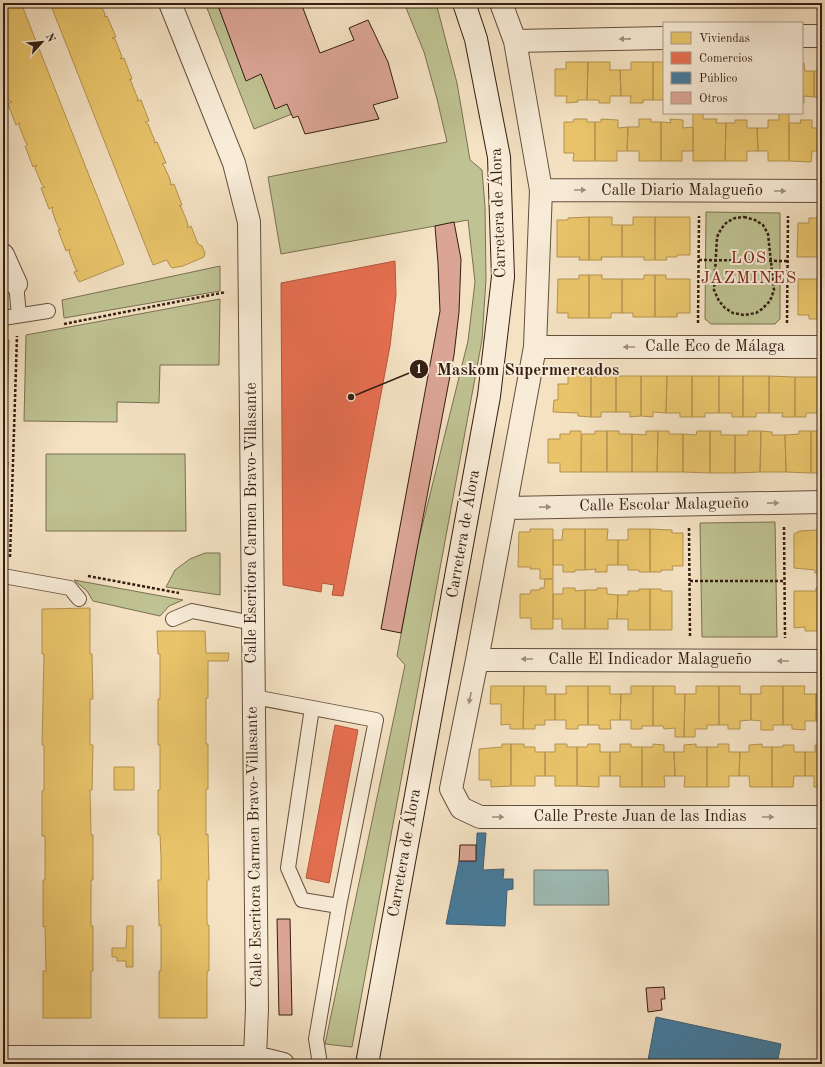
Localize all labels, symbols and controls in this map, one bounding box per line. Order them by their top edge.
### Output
north arrow [22,22,62,62]
legend [663,22,803,114]
text: N [43,32,57,45]
text: Viviendas [699,33,750,45]
one-way arrow [618,36,631,42]
text: Comercios [699,53,753,65]
text: Público [699,73,737,85]
text: Otros [699,93,728,105]
street label: Carretera de Álora [485,148,509,278]
street label: Calle Diario Malagueño [601,183,763,199]
one-way arrow [574,187,587,193]
one-way arrow [774,188,787,194]
district label: LOS JAZMINES [701,250,797,287]
street label: Calle Eco de Málaga [645,339,785,355]
one-way arrow [622,344,635,350]
callout: Maskom Supermercados [409,355,627,384]
text: Maskom Supermercados [437,362,619,379]
text: 1 [416,364,422,376]
street label: Calle Escritora Carmen Bravo-Villasante [244,382,260,664]
street label: Carretera de Álora [441,468,483,599]
street label: Calle Escolar Malagueño [579,496,749,514]
one-way arrow [767,499,779,506]
one-way arrow [539,504,551,511]
street label: Calle El Indicador Malagueño [548,652,752,668]
one-way arrow [520,656,533,662]
one-way arrow [776,658,789,664]
one-way arrow [466,692,472,704]
street label: Calle Escritora Carmen Bravo-Villasante [245,706,265,988]
street label: Carretera de Álora [382,787,424,918]
street label: Calle Preste Juan de las Indias [534,809,746,825]
one-way arrow [492,814,505,820]
one-way arrow [762,814,775,820]

